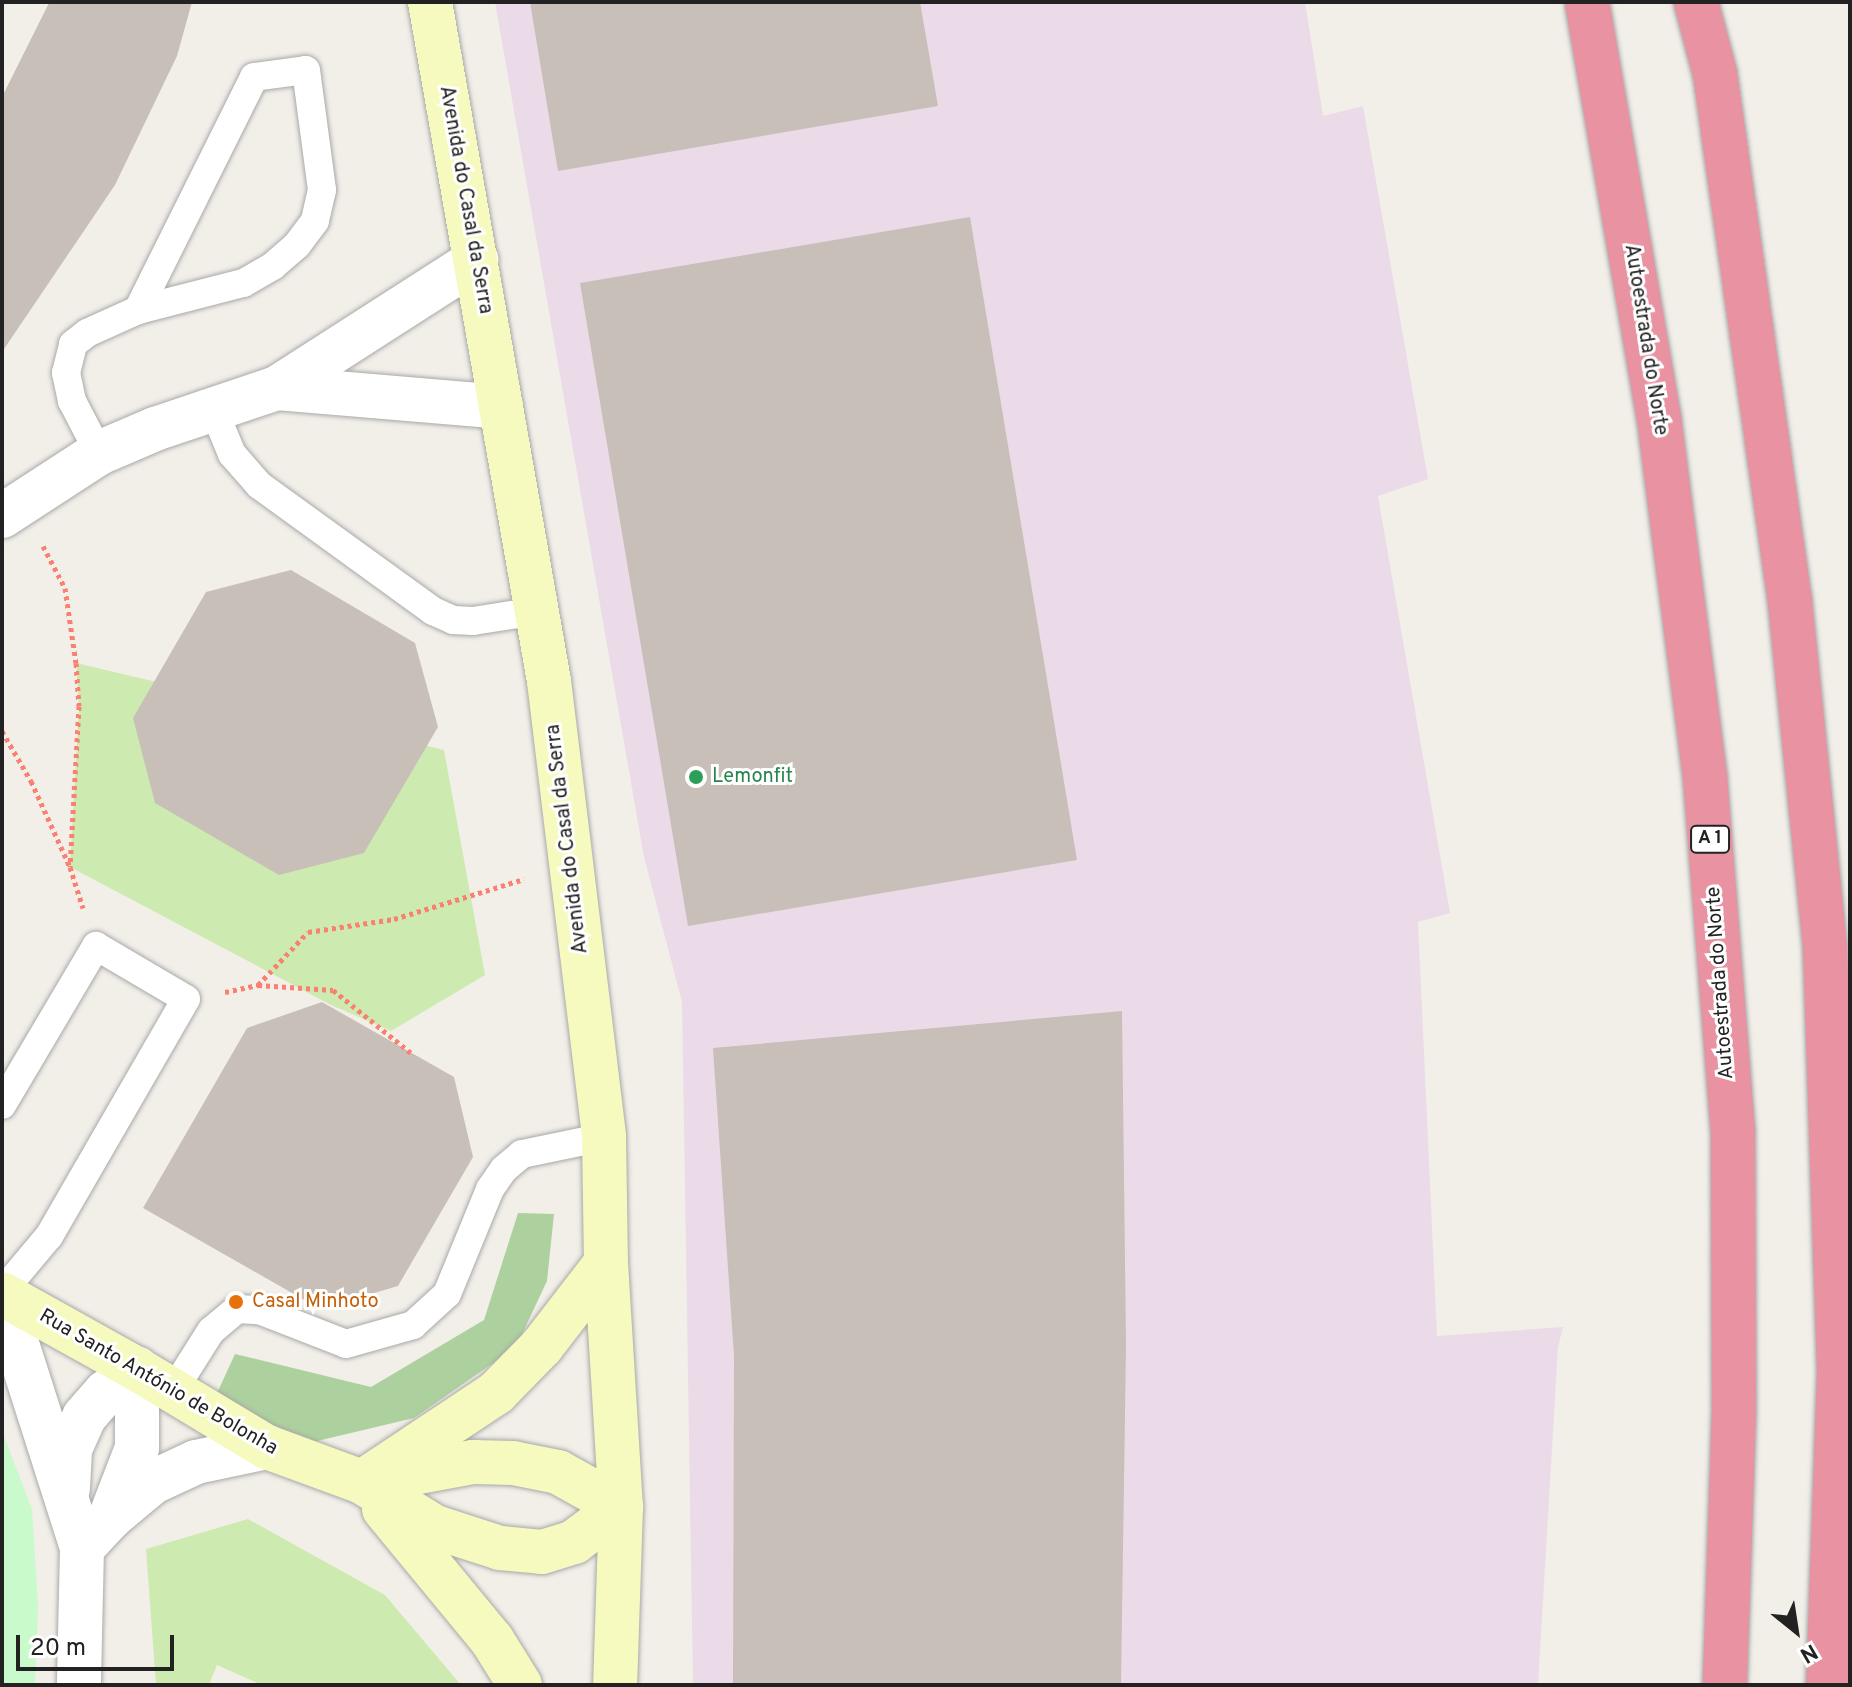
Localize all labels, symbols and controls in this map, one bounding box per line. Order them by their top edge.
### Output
street label: Avenida do Casal da Serra [433,84,497,316]
street label: Autoestrada do Norte [1618,243,1672,437]
street label: Avenida do Casal da Serra [542,723,594,955]
place label: Lemonfit [712,765,793,789]
marker: Lemonfit [687,768,705,786]
road number: A 1 [1688,825,1732,853]
street label: Autoestrada do Norte [1702,886,1740,1080]
place label: Casal Minhoto [252,1290,379,1314]
marker: Casal Minhoto [227,1293,245,1311]
street label: Rua Santo António de Bolonha [34,1305,282,1461]
north arrow [1756,1591,1836,1671]
scale bar [20,1619,178,1669]
text: 20 m [30,1634,86,1664]
text: N [1795,1637,1822,1668]

